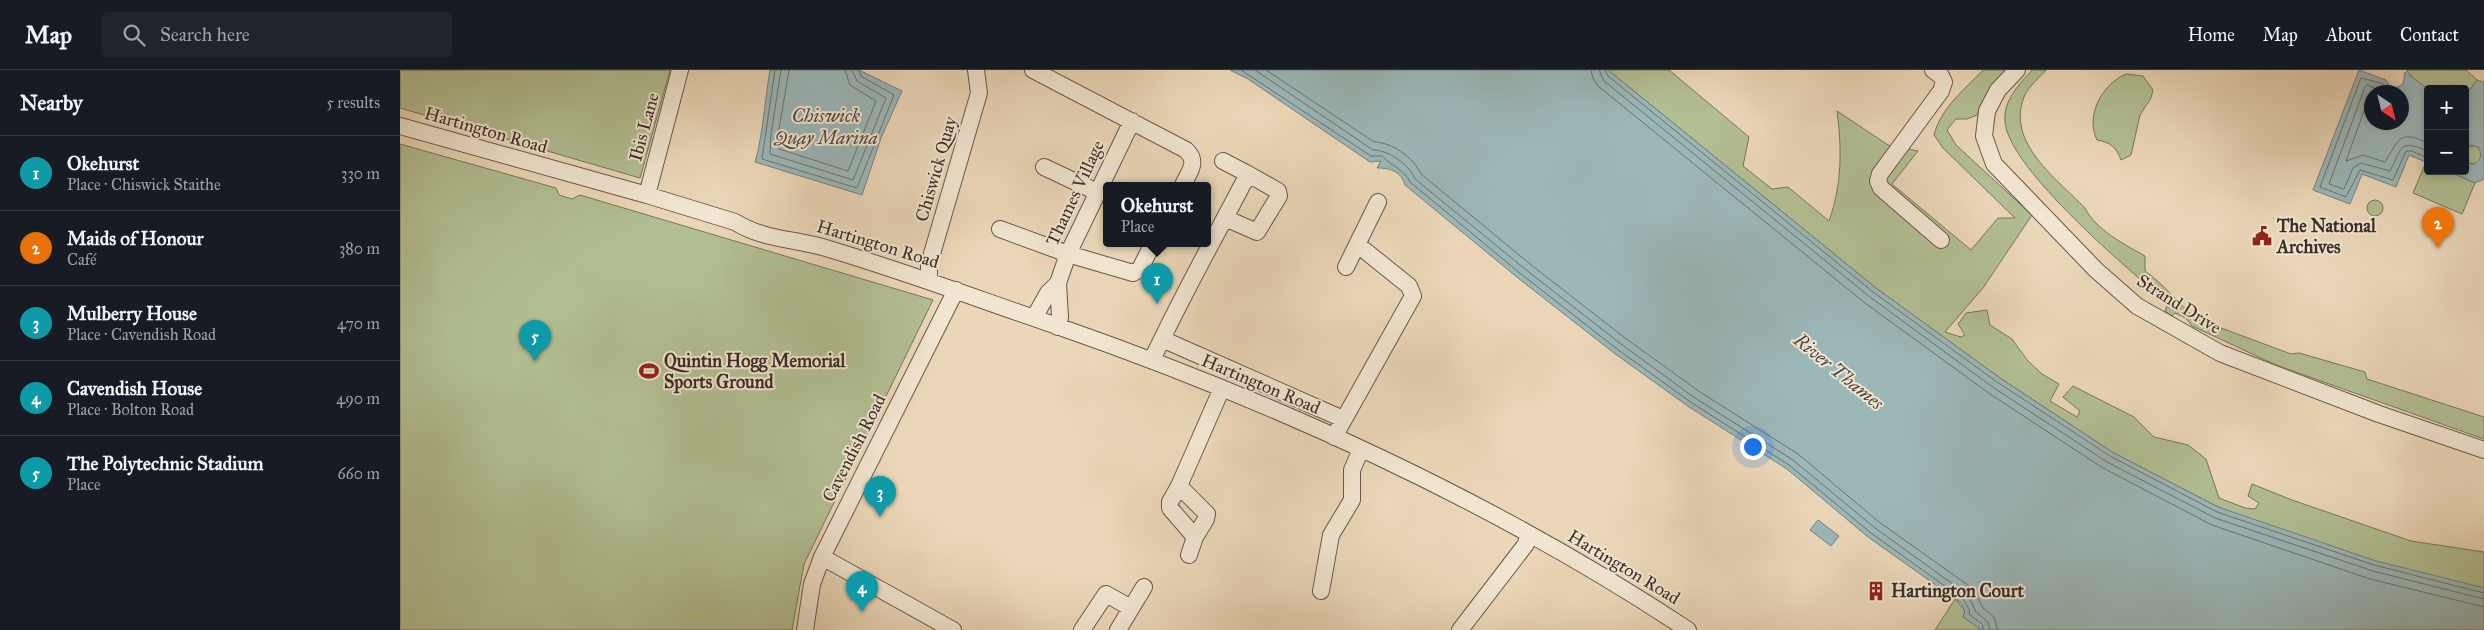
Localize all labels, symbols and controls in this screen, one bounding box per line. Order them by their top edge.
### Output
search box [102,12,452,57]
text: Map [25,20,72,50]
icon: search [120,21,148,49]
text: Search here [160,23,250,46]
text: Home [2188,24,2235,46]
text: Map [2263,24,2298,46]
text: About [2326,24,2372,46]
text: Contact [2400,24,2459,46]
north arrow [2364,85,2409,130]
map controls [2424,85,2469,175]
button: + [2424,85,2469,130]
text: Nearby [20,90,83,116]
street label: Ibis Lane [624,90,664,164]
text: 5 results [326,93,380,112]
street label: Hartington Road [422,102,550,159]
water label: Chiswick Quay Marina [773,104,878,149]
street label: Chiswick Quay [910,113,962,224]
button: − [2424,130,2469,175]
street label: Thames Village [1041,137,1110,250]
text: Okehurst [67,152,139,175]
text: 1 [33,164,39,183]
text: 330 m [341,164,380,183]
text: Place · Chiswick Staithe [67,175,221,194]
popup [1103,182,1211,247]
text: Okehurst [1121,194,1193,217]
pin: 2 [2422,207,2454,248]
street label: Hartington Road [814,215,942,274]
place label: The National Archives [2276,215,2377,258]
text: Place [1121,217,1155,236]
public building icon: The National Archives [2251,225,2273,247]
text: Maids of Honour [67,227,204,250]
text: 2 [32,239,40,258]
text: 380 m [339,239,380,258]
text: Café [67,250,97,269]
pin: 1 [1141,263,1173,304]
street label: Strand Drive [2133,269,2225,339]
text: Mulberry House [67,302,197,325]
text: 3 [33,314,39,333]
text: 470 m [337,314,380,333]
pin: 5 [519,320,551,361]
text: Place · Cavendish Road [67,325,216,344]
water label: River Thames [1788,328,1889,415]
street label: Hartington Road [1198,349,1324,420]
place label: Quintin Hogg Memorial Sports Ground [664,350,846,394]
sports icon: Quintin Hogg Memorial Sports Ground [638,360,660,382]
text: Cavendish House [67,377,202,400]
text: 4 [32,389,40,408]
text: 490 m [336,389,380,408]
street label: Cavendish Road [817,390,891,506]
text: Place · Bolton Road [67,400,194,419]
your location [1740,434,1766,460]
text: The Polytechnic Stadium [67,452,264,475]
text: 5 [32,464,40,483]
text: 660 m [337,464,380,483]
text: Place [67,475,101,494]
pin: 3 [864,476,896,517]
street label: Hartington Road [1563,525,1684,610]
pin: 4 [846,571,878,612]
building icon: Hartington Court [1865,580,1887,602]
place label: Hartington Court [1891,580,2024,603]

